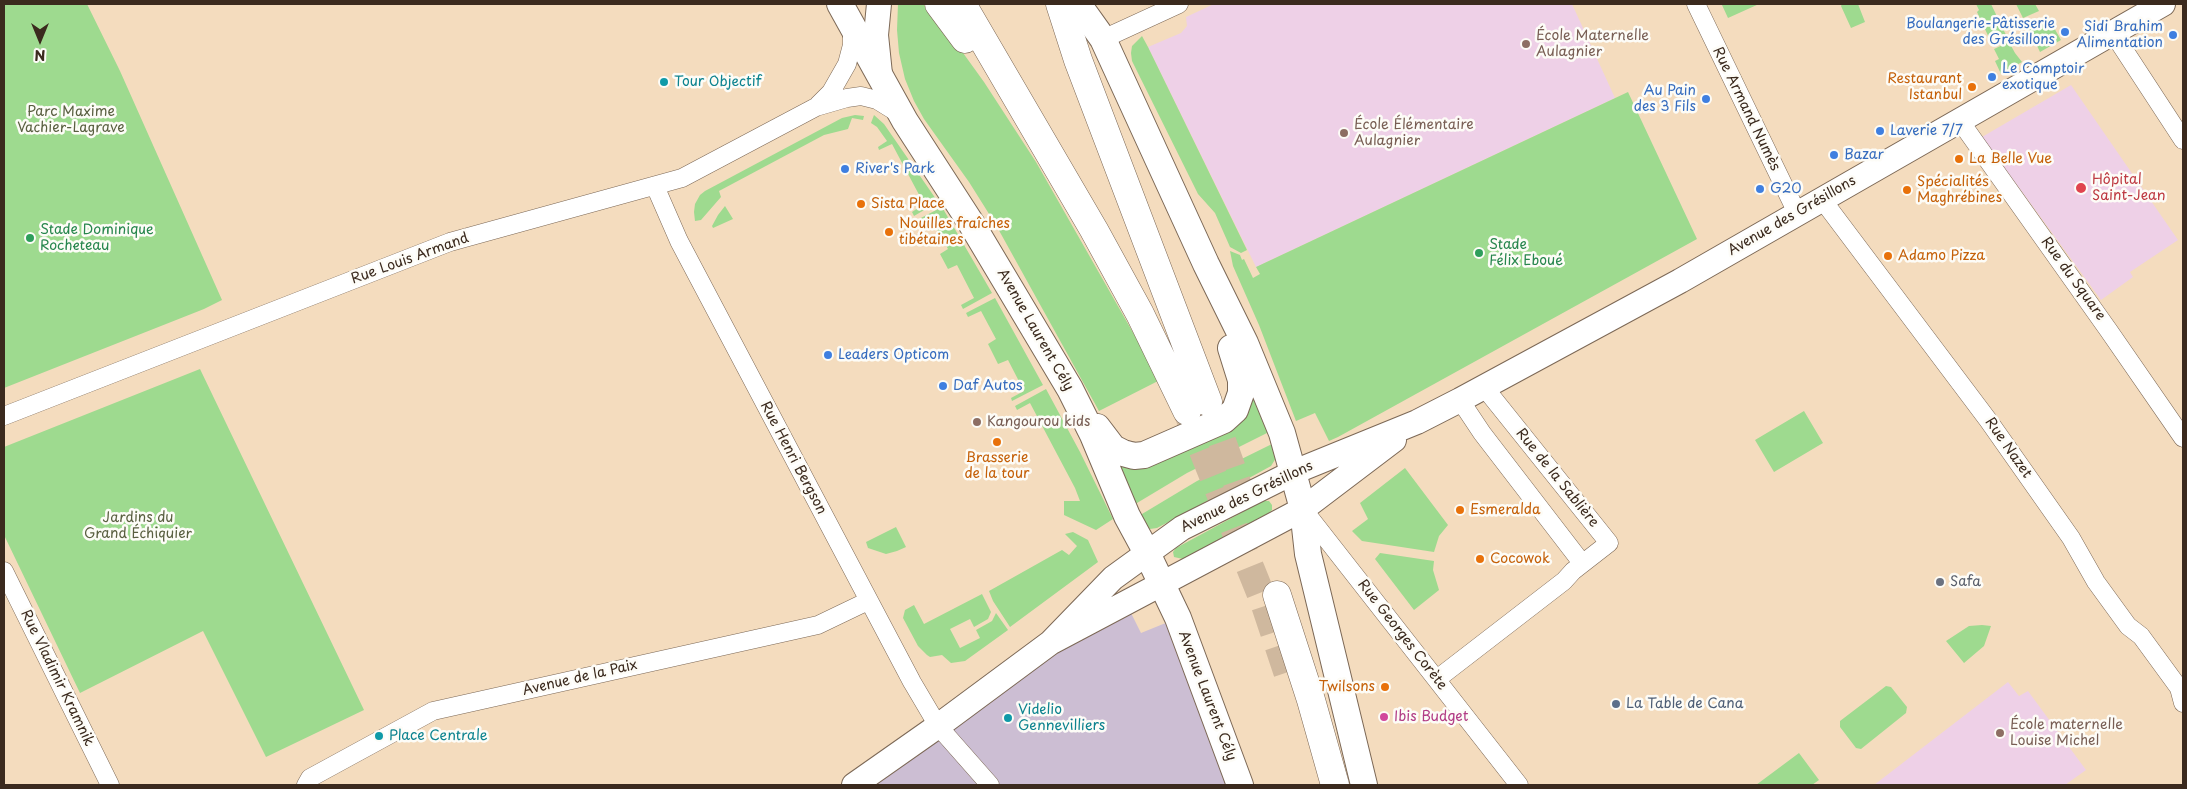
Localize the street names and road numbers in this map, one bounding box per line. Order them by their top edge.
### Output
street label: Rue Armand Numès [1709,44,1783,174]
street label: Avenue des Grésillons [1725,173,1859,259]
street label: Rue Louis Armand [349,230,471,288]
street label: Rue du Square [2037,234,2109,324]
street label: Avenue Laurent Cély [993,266,1077,394]
street label: Rue Henri Bergson [756,399,830,517]
street label: Rue Nazet [1981,415,2035,481]
street label: Rue de la Sablière [1512,425,1602,531]
street label: Avenue des Grésillons [1178,458,1316,536]
street label: Rue Georges Corète [1354,576,1450,694]
street label: Rue Vladimir Kramnik [17,607,97,749]
street label: Avenue Laurent Cély [1174,629,1240,763]
street label: Avenue de la Paix [521,657,639,699]

